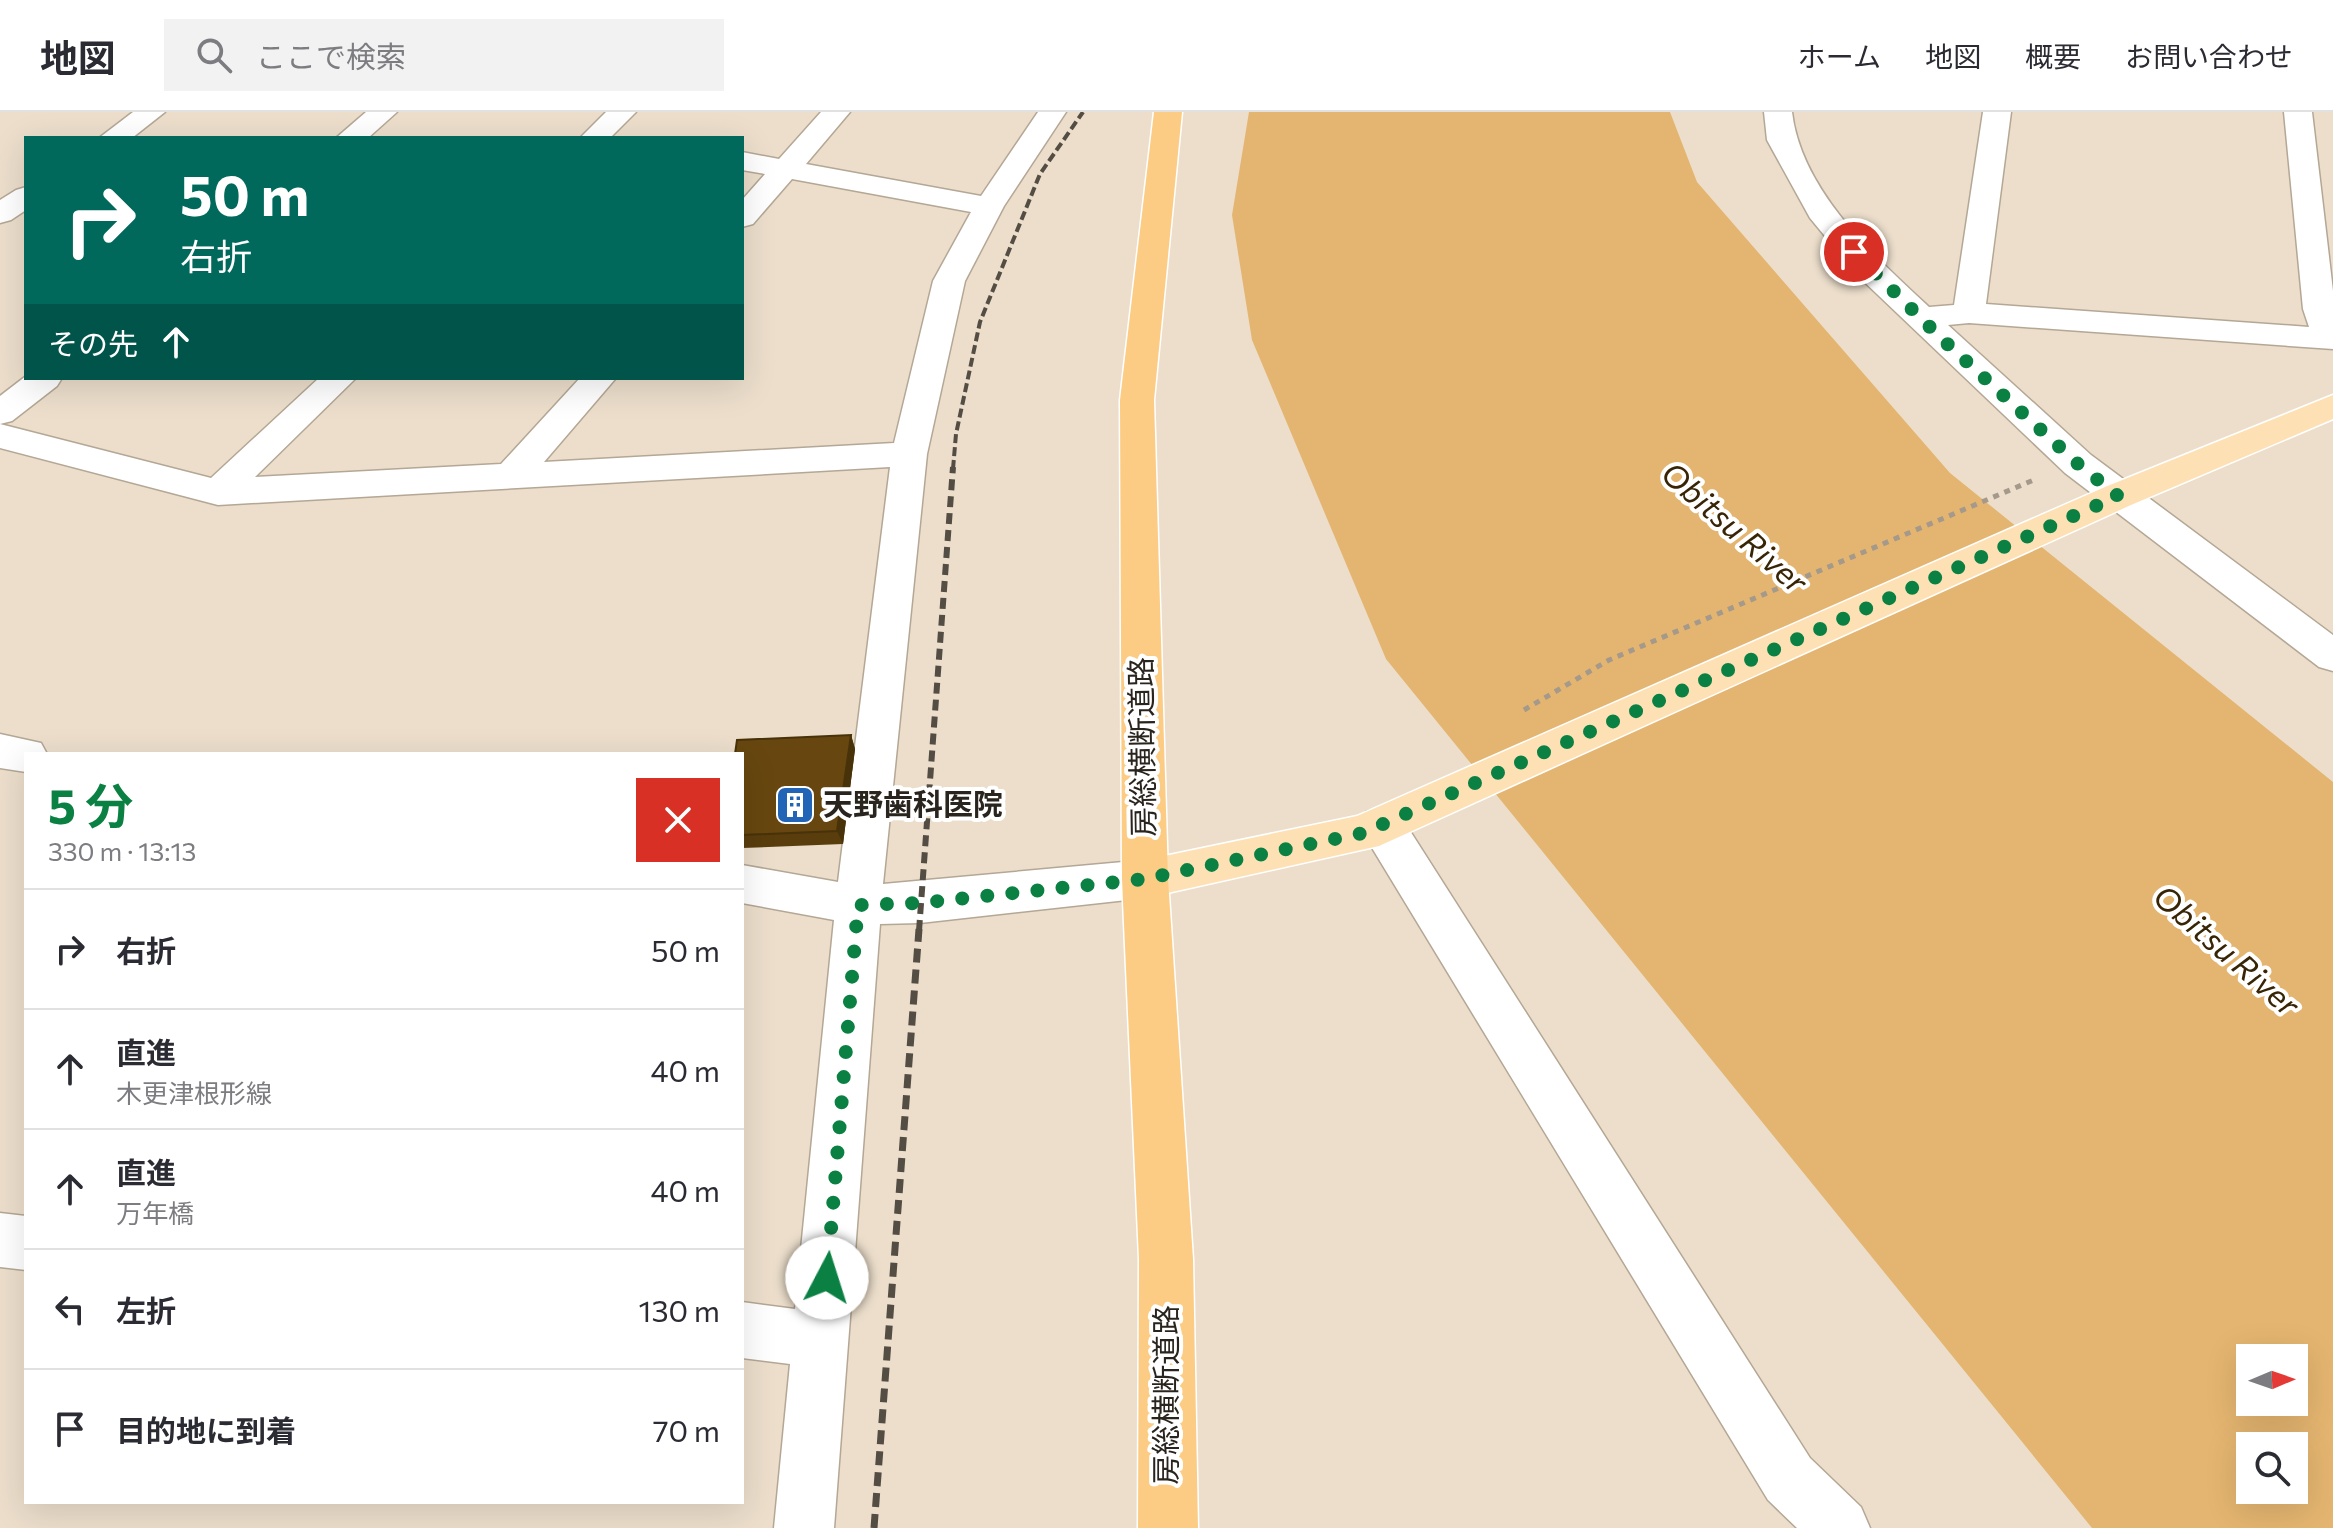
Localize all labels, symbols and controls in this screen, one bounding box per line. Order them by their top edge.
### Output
search box [164,19,724,91]
text: 地図 [40,33,116,80]
icon: search [192,33,236,77]
text: ここで検索 [256,37,406,74]
text: ホーム [1798,39,1881,73]
text: 地図 [1925,39,1981,73]
text: 概要 [2025,39,2081,73]
text: お問い合わせ [2125,39,2293,73]
text: 50 m [180,159,309,228]
icon: right [48,168,152,272]
pin [1820,218,1888,286]
icon: arrive [1832,230,1876,274]
text: 右折 [180,233,252,277]
icon: ahead [154,320,198,364]
text: その先 [48,324,138,361]
water label: Obitsu River [1654,452,1817,602]
street label: 房総横断道路 [1120,657,1161,837]
text: 5 分 [48,775,133,834]
button: close [636,778,720,862]
building icon: 天野歯科医院 [774,784,816,826]
place label: 天野歯科医院 [823,784,1003,821]
text: 330 m · 13:13 [48,835,196,866]
water label: Obitsu River [2146,875,2309,1025]
icon: right [48,927,92,971]
text: 右折 [116,931,176,968]
text: 50 m [651,931,720,968]
text: 直進 [116,1033,176,1070]
icon: ahead [48,1047,92,1091]
text: 40 m [651,1051,720,1088]
text: 木更津根形線 [116,1077,272,1108]
text: 直進 [116,1153,176,1190]
icon: ahead [48,1167,92,1211]
text: 40 m [651,1171,720,1208]
text: 万年橋 [116,1197,194,1228]
position arrow [785,1236,869,1320]
icon: left [48,1287,92,1331]
text: 左折 [116,1291,176,1328]
text: 130 m [639,1291,720,1328]
street label: 房総横断道路 [1146,1305,1183,1485]
north arrow [2236,1344,2308,1416]
map controls [2236,1344,2308,1504]
icon: arrive [48,1407,92,1451]
text: 目的地に到着 [116,1411,296,1448]
text: 70 m [653,1411,720,1448]
button: search [2236,1432,2308,1504]

